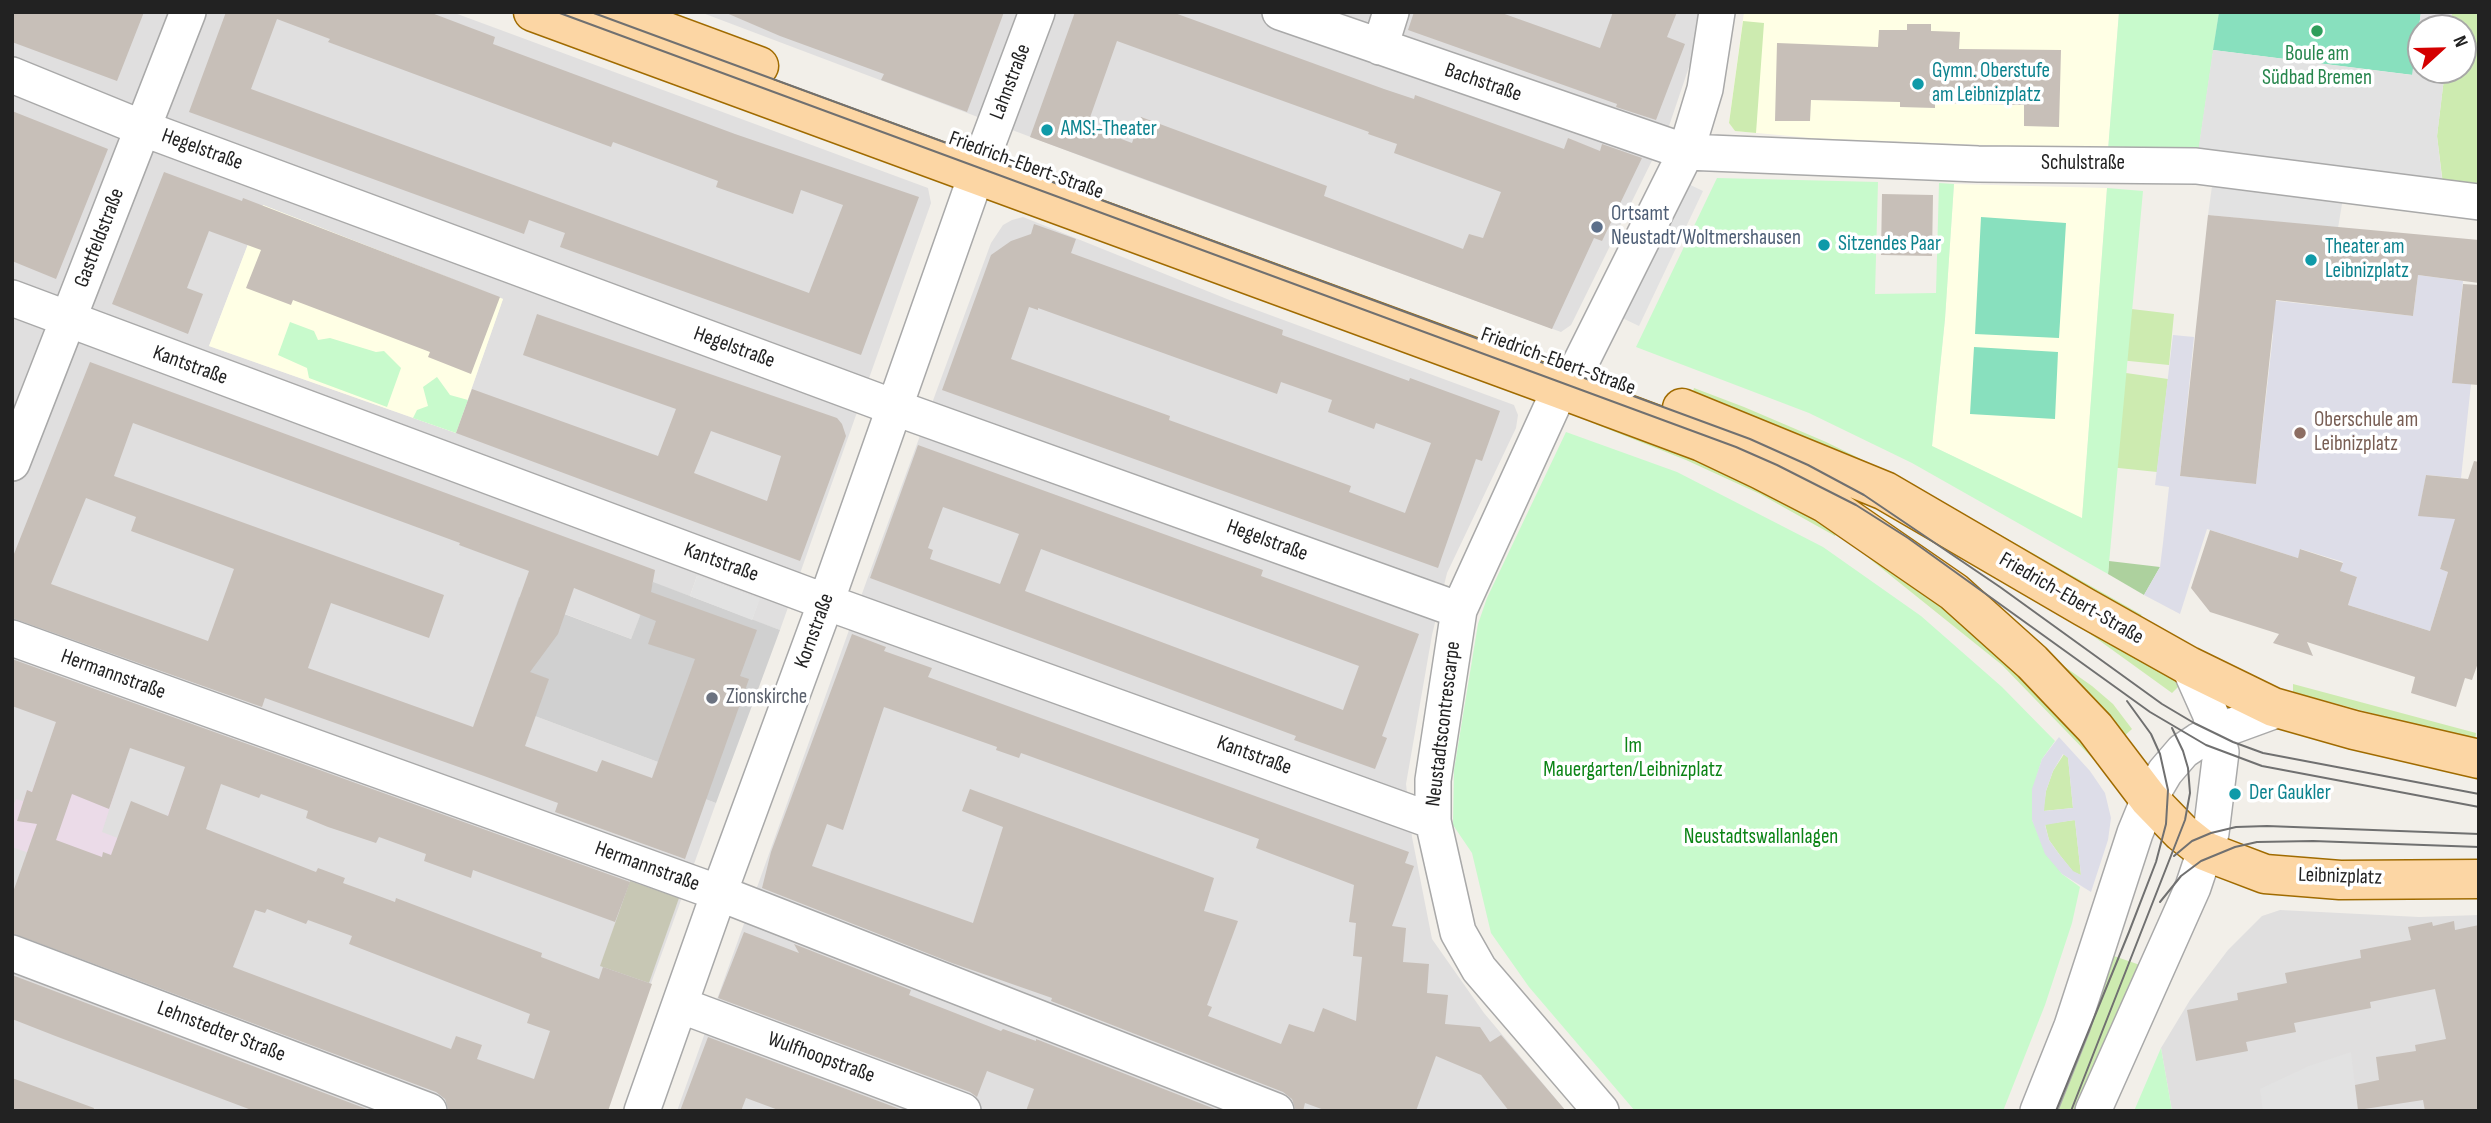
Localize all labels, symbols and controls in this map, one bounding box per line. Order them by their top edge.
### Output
north arrow [2407,14,2477,84]
marker: Boule am Südbad Bremen [2309,23,2325,39]
text: N [2448,33,2473,51]
street label: Lahnstraße [985,41,1037,123]
place label: Boule am Südbad Bremen [2262,42,2372,92]
street label: Bachstraße [1441,58,1525,108]
place label: Gymn. Oberstufe am Leibnizplatz [1932,59,2050,109]
marker: Gymn. Oberstufe am Leibnizplatz [1910,76,1926,92]
place label: AMS!-Theater [1061,117,1157,143]
marker: AMS!-Theater [1039,122,1055,138]
street label: Hegelstraße [158,124,246,176]
street label: Friedrich-Ebert-Straße [945,126,1107,206]
street label: Schulstraße [2041,151,2125,177]
street label: Gastfeldstraße [70,185,130,291]
place label: Ortsamt Neustadt/Woltmershausen [1611,202,1801,252]
marker: Ortsamt Neustadt/Woltmershausen [1589,219,1605,235]
place label: Sitzendes Paar [1838,232,1941,258]
place label: Theater am Leibnizplatz [2325,235,2409,285]
marker: Sitzendes Paar [1816,237,1832,253]
marker: Theater am Leibnizplatz [2303,252,2319,268]
street label: Hegelstraße [690,322,778,374]
street label: Friedrich-Ebert-Straße [1477,322,1639,402]
street label: Kantstraße [149,341,231,391]
place label: Oberschule am Leibnizplatz [2314,408,2418,458]
marker: Oberschule am Leibnizplatz [2292,425,2308,441]
street label: Hegelstraße [1223,515,1311,567]
street label: Kantstraße [680,538,762,588]
street label: Friedrich-Ebert-Straße [1994,547,2148,651]
street label: Kornstraße [790,590,840,672]
street label: Neustadtscontrescarpe [1421,640,1467,808]
street label: Hermannstraße [57,644,169,706]
place label: Zionskirche [726,685,807,711]
marker: Zionskirche [704,690,720,706]
street label: Kantstraße [1213,731,1295,781]
park label: Im Mauergarten/Leibnizplatz [1543,734,1723,784]
place label: Der Gaukler [2249,781,2331,807]
marker: Der Gaukler [2227,786,2243,802]
park label: Neustadtswallanlagen [1684,825,1838,851]
street label: Hermannstraße [591,836,703,898]
street label: Leibnizplatz [2298,863,2382,891]
street label: Lehnstedter Straße [153,996,289,1068]
street label: Wulfhoopstraße [764,1027,878,1089]

